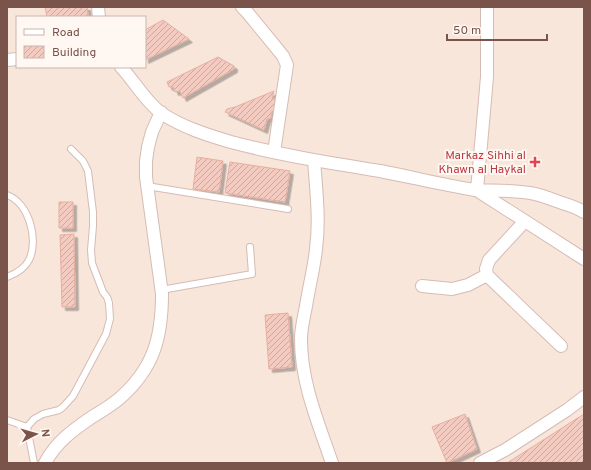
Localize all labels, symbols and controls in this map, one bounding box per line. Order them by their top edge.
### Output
legend [16,16,146,68]
scale bar [447,16,547,42]
text: 50 m [453,23,481,39]
text: Road [52,25,80,41]
text: Building [52,45,96,61]
place label: Markaz Sihhi al Khawn al Haykal [438,148,526,178]
marker: Markaz Sihhi al Khawn al Haykal [529,156,541,168]
north arrow [16,414,56,454]
text: N [38,428,52,438]

